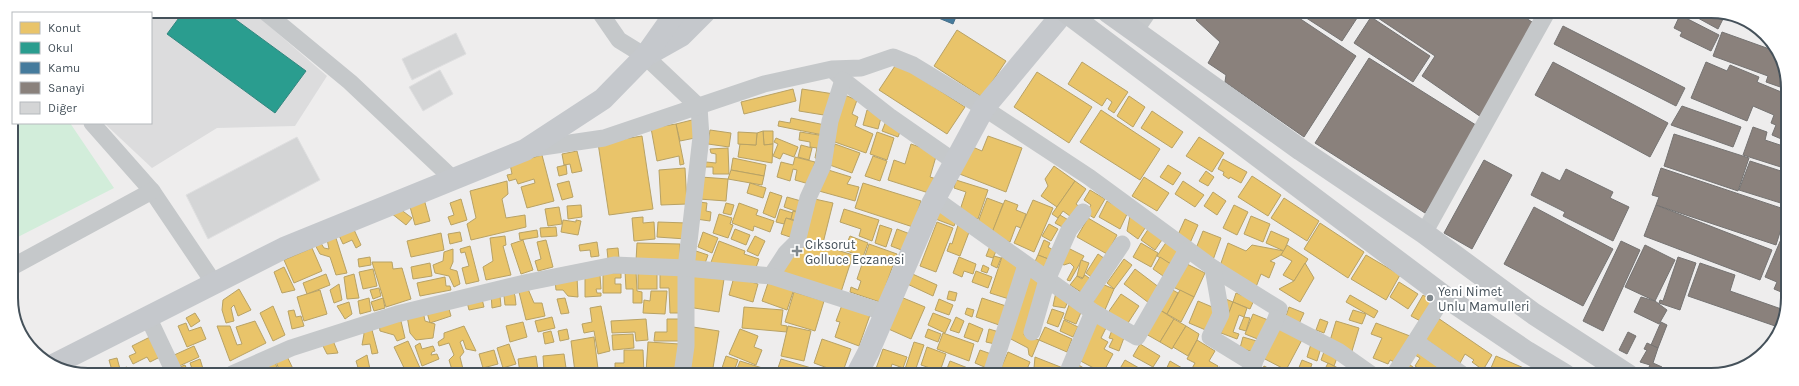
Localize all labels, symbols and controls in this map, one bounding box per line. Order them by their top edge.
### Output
legend [12,12,152,124]
text: Konut [48,21,81,35]
text: Okul [48,41,73,55]
text: Kamu [48,61,80,75]
text: Sanayi [48,81,85,95]
text: Diğer [48,101,77,115]
place label: Cıksorut Golluce Eczanesi [805,237,905,267]
marker: Cıksorut Golluce Eczanesi [792,246,802,256]
place label: Yeni Nimet Unlu Mamulleri [1438,284,1530,314]
marker: Yeni Nimet Unlu Mamulleri [1425,293,1435,303]

